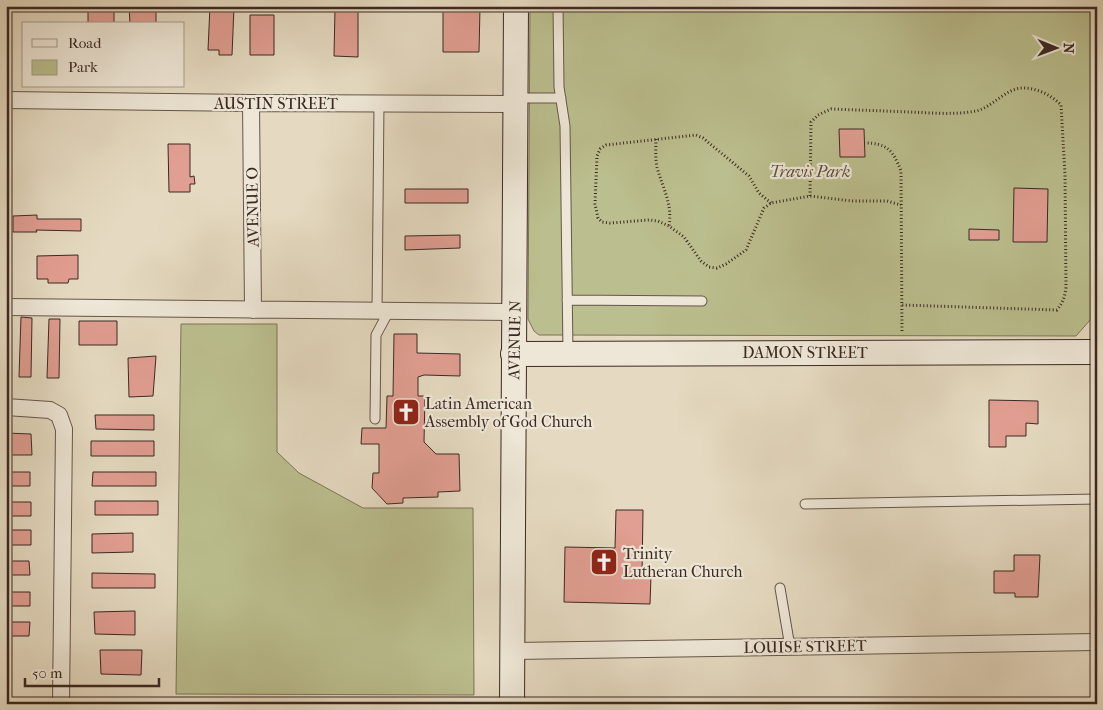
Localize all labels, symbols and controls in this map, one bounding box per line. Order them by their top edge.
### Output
legend [22,22,185,88]
north arrow [1030,22,1080,72]
text: Road [68,34,102,52]
text: N [1060,43,1077,54]
text: Park [68,58,98,76]
street label: AUSTIN STREET [213,94,338,113]
park label: Travis Park [770,162,850,181]
street label: AVENUE O [242,167,263,248]
street label: AVENUE N [504,300,525,381]
street label: DAMON STREET [742,343,868,362]
place label: Latin American Assembly of God Church [424,394,592,431]
church icon: Latin American Assembly of God Church [391,397,421,427]
place label: Trinity Lutheran Church [623,544,742,581]
church icon: Trinity Lutheran Church [589,547,619,577]
street label: LOUISE STREET [743,636,867,657]
scale bar [25,655,159,687]
text: 50 m [32,664,63,682]

